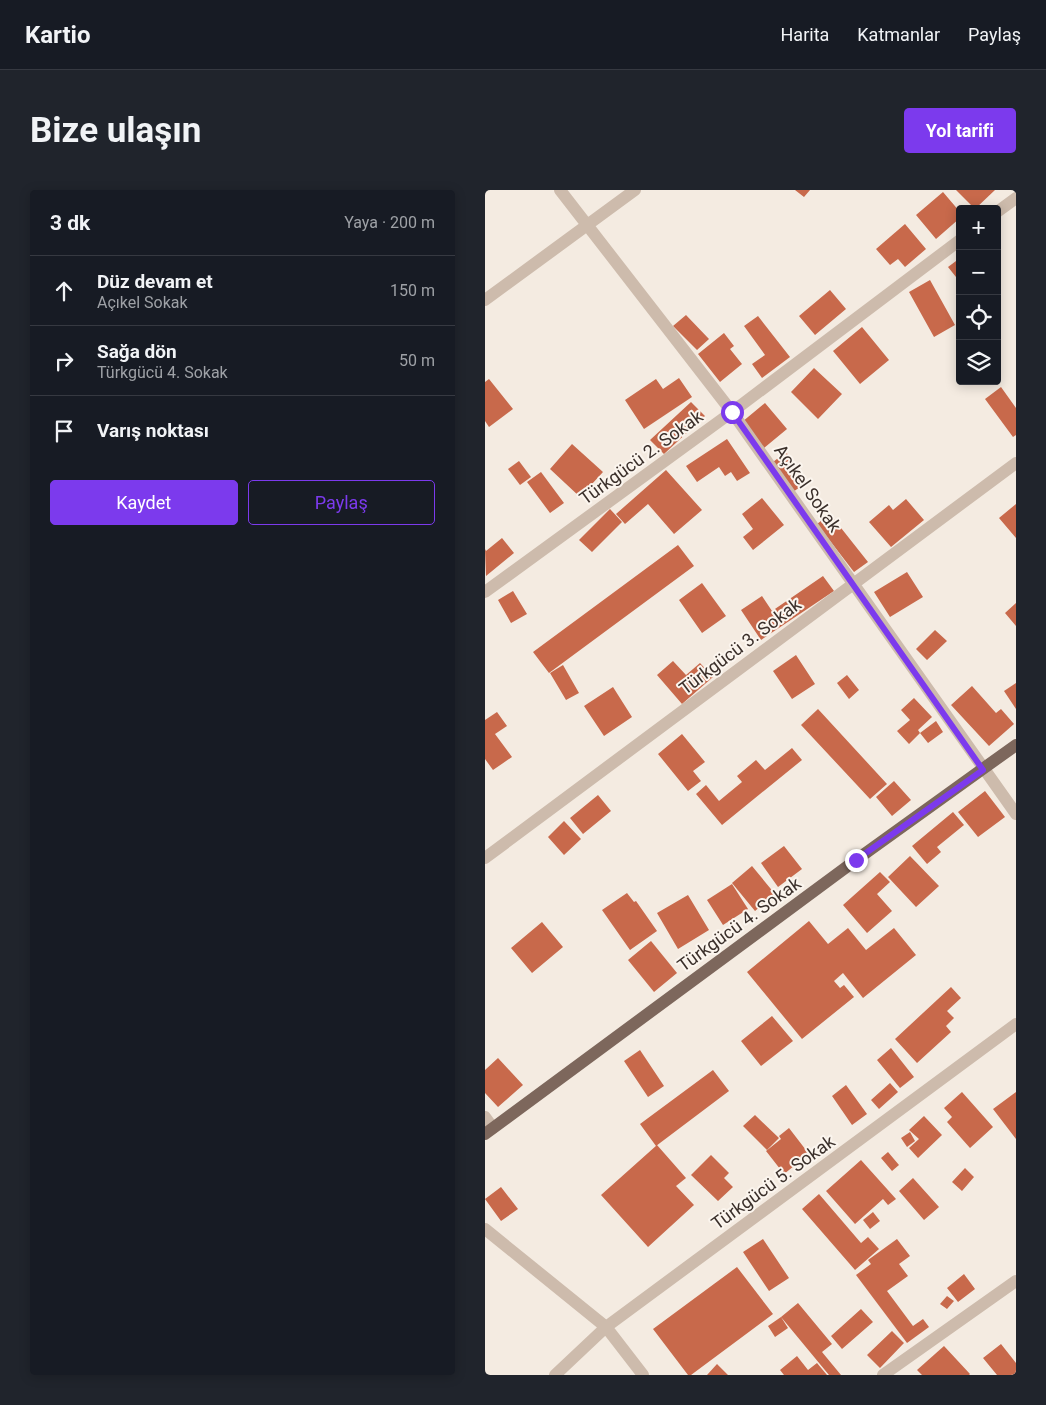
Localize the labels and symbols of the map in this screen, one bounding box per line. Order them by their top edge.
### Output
route start [721,401,744,424]
street label: Türkgücü 2. Sokak [575,405,707,509]
street label: Açıkel Sokak [770,440,846,536]
street label: Türkgücü 3. Sokak [675,593,806,699]
route end [845,849,868,872]
street label: Türkgücü 4. Sokak [673,872,805,976]
street label: Türkgücü 5. Sokak [707,1130,839,1234]

